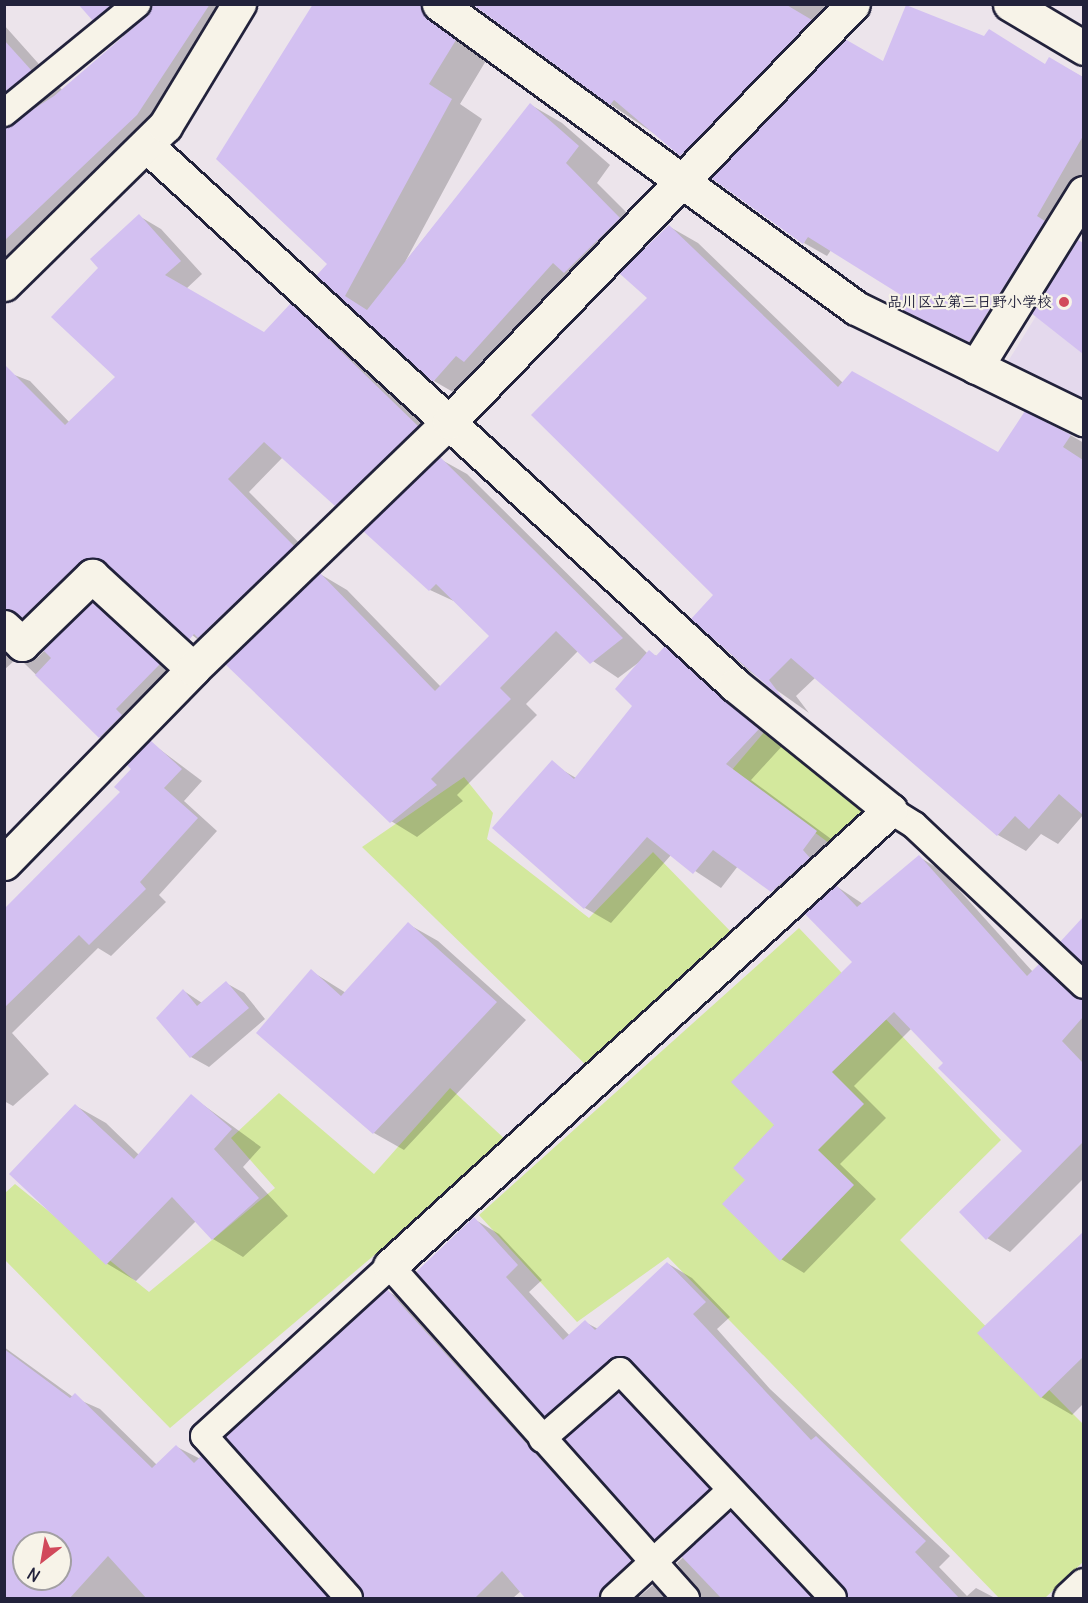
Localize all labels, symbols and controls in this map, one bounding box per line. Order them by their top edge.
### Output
place label: 品川区立第三日野小学校 [887,293,1052,311]
marker: 品川区立第三日野小学校 [1057,295,1071,309]
north arrow [12,1531,72,1591]
text: N [24,1563,44,1586]

